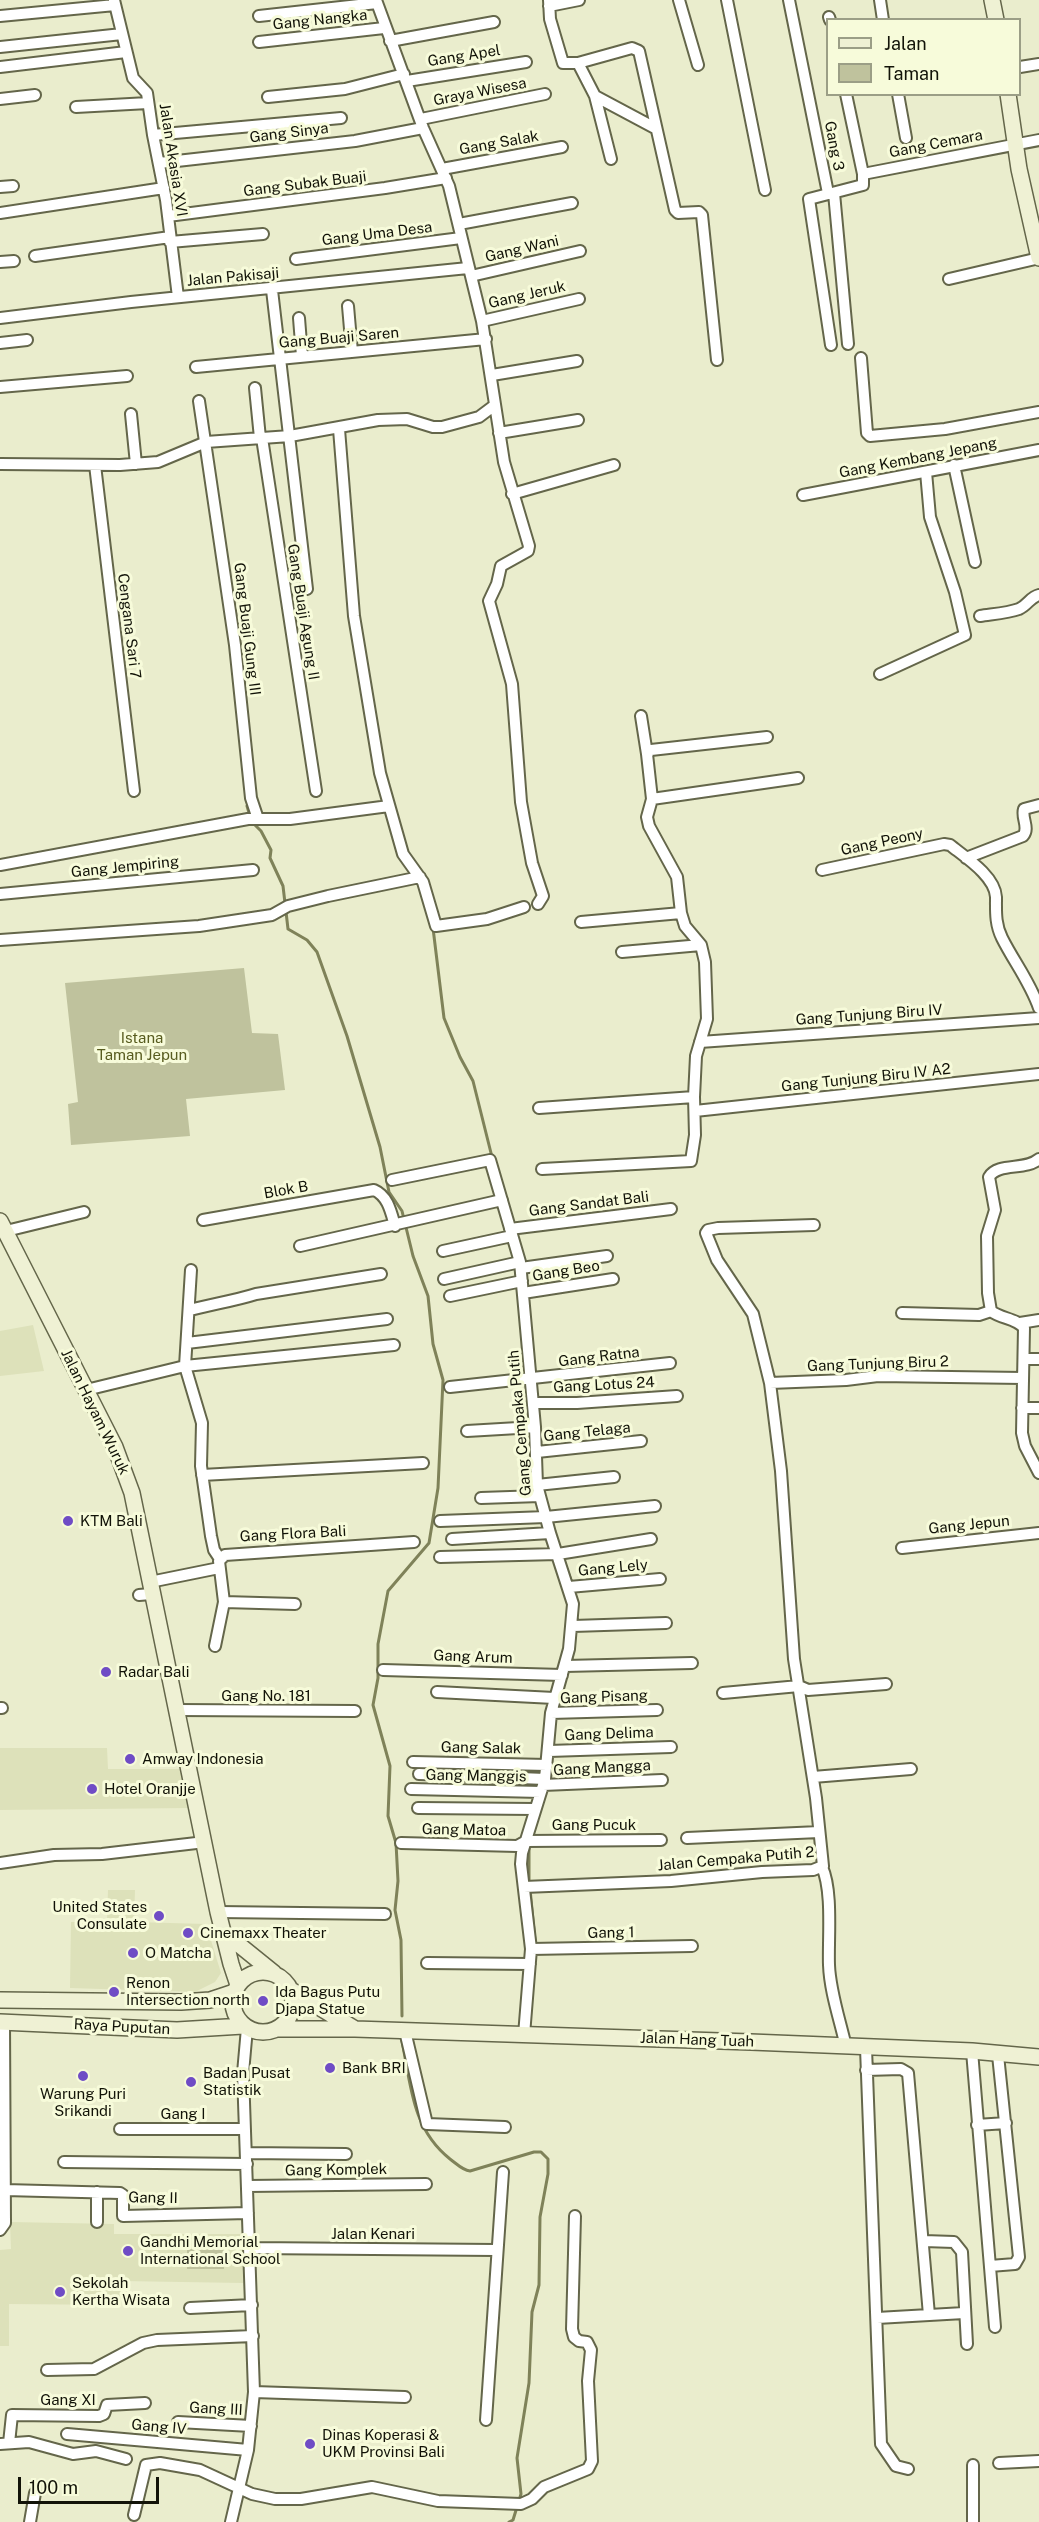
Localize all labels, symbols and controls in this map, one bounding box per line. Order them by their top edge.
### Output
street label: Gang Nangka [272,6,368,34]
legend [826,18,1021,96]
text: Jalan [884,33,927,54]
street label: Gang Apel [426,41,502,71]
text: Taman [884,63,939,84]
street label: Graya Wisesa [432,74,528,110]
street label: Jalan Akasia XVI [155,102,191,218]
street label: Gang Sinya [249,119,329,147]
street label: Gang 3 [820,120,848,172]
street label: Gang Cemara [888,126,984,162]
street label: Gang Salak [458,127,540,159]
street label: Gang Subak Buaji [242,168,368,200]
street label: Gang Uma Desa [321,218,433,250]
street label: Gang Wani [483,232,561,266]
street label: Jalan Pakisaji [186,264,280,290]
street label: Gang Jeruk [487,277,567,313]
street label: Gang Buaji Saren [278,324,400,352]
street label: Gang Kembang Jepang [838,434,998,482]
street label: Gang Buaji Agung II [283,543,323,681]
street label: Gang Buaji Gung III [230,562,264,696]
street label: Cengana Sari 7 [114,572,144,680]
street label: Gang Peony [839,824,925,860]
street label: Gang Jempiring [70,852,180,882]
street label: Gang Tunjung Biru IV [795,1001,943,1029]
park label: Istana Taman Jepun [97,1029,187,1064]
street label: Gang Tunjung Biru IV A2 [780,1060,952,1096]
street label: Blok B [262,1177,310,1203]
street label: Gang Sandat Bali [528,1188,650,1220]
street label: Gang Beo [531,1257,601,1285]
street label: Gang Ratna [557,1343,641,1371]
street label: Jalan Hayam Wuruk [57,1346,133,1478]
street label: Gang Cempaka Putih [505,1349,535,1497]
street label: Gang Tunjung Biru 2 [807,1353,949,1375]
street label: Gang Lotus 24 [553,1373,655,1397]
street label: Gang Telaga [543,1418,631,1446]
place label: KTM Bali [80,1512,143,1530]
street label: Gang Jepun [927,1512,1011,1538]
marker: KTM Bali [61,1514,75,1528]
street label: Gang Flora Bali [239,1522,347,1546]
street label: Gang Lely [577,1556,649,1580]
street label: Gang Arum [433,1647,513,1667]
place label: Radar Bali [118,1663,190,1681]
marker: Radar Bali [99,1665,113,1679]
street label: Gang Pisang [560,1686,648,1708]
street label: Gang No. 181 [221,1687,311,1705]
street label: Gang Delima [564,1723,654,1745]
street label: Gang Salak [441,1738,521,1758]
place label: Amway Indonesia [142,1750,264,1768]
marker: Amway Indonesia [123,1752,137,1766]
street label: Gang Mangga [553,1756,651,1780]
street label: Gang Manggis [425,1766,527,1786]
place label: Hotel Oranjje [104,1780,196,1798]
marker: Hotel Oranjje [85,1782,99,1796]
street label: Gang Pucuk [552,1816,636,1834]
street label: Gang Matoa [422,1820,506,1840]
street label: Jalan Cempaka Putih 2 [657,1843,815,1875]
place label: United States Consulate [52,1898,147,1933]
marker: United States Consulate [152,1909,166,1923]
place label: Cinemaxx Theater [200,1924,327,1942]
street label: Gang 1 [587,1924,635,1942]
marker: Cinemaxx Theater [181,1926,195,1940]
place label: O Matcha [145,1944,211,1962]
marker: O Matcha [126,1946,140,1960]
place label: Renon Intersection north [126,1974,250,2009]
place label: Ida Bagus Putu Djapa Statue [275,1983,380,2018]
marker: Renon Intersection north [107,1985,121,1999]
marker: Ida Bagus Putu Djapa Statue [256,1994,270,2008]
street label: Raya Puputan [73,2015,171,2039]
street label: Jalan Hang Tuah [640,2029,754,2051]
place label: Bank BRI [342,2059,406,2077]
marker: Bank BRI [323,2061,337,2075]
place label: Badan Pusat Statistik [203,2064,291,2099]
marker: Warung Puri Srikandi [76,2069,90,2083]
marker: Badan Pusat Statistik [184,2075,198,2089]
place label: Warung Puri Srikandi [40,2085,126,2120]
street label: Gang I [160,2105,206,2123]
street label: Gang Komplek [285,2160,387,2180]
street label: Gang II [128,2189,178,2207]
street label: Jalan Kenari [331,2225,415,2243]
place label: Gandhi Memorial International School [140,2233,281,2268]
marker: Gandhi Memorial International School [121,2244,135,2258]
place label: Sekolah Kertha Wisata [72,2274,170,2309]
marker: Sekolah Kertha Wisata [53,2285,67,2299]
street label: Gang XI [40,2391,96,2409]
street label: Gang III [189,2399,243,2419]
street label: Gang IV [131,2416,187,2438]
place label: Dinas Koperasi & UKM Provinsi Bali [322,2426,445,2461]
marker: Dinas Koperasi & UKM Provinsi Bali [303,2437,317,2451]
scale bar [21,2465,162,2503]
text: 100 m [29,2477,78,2498]

